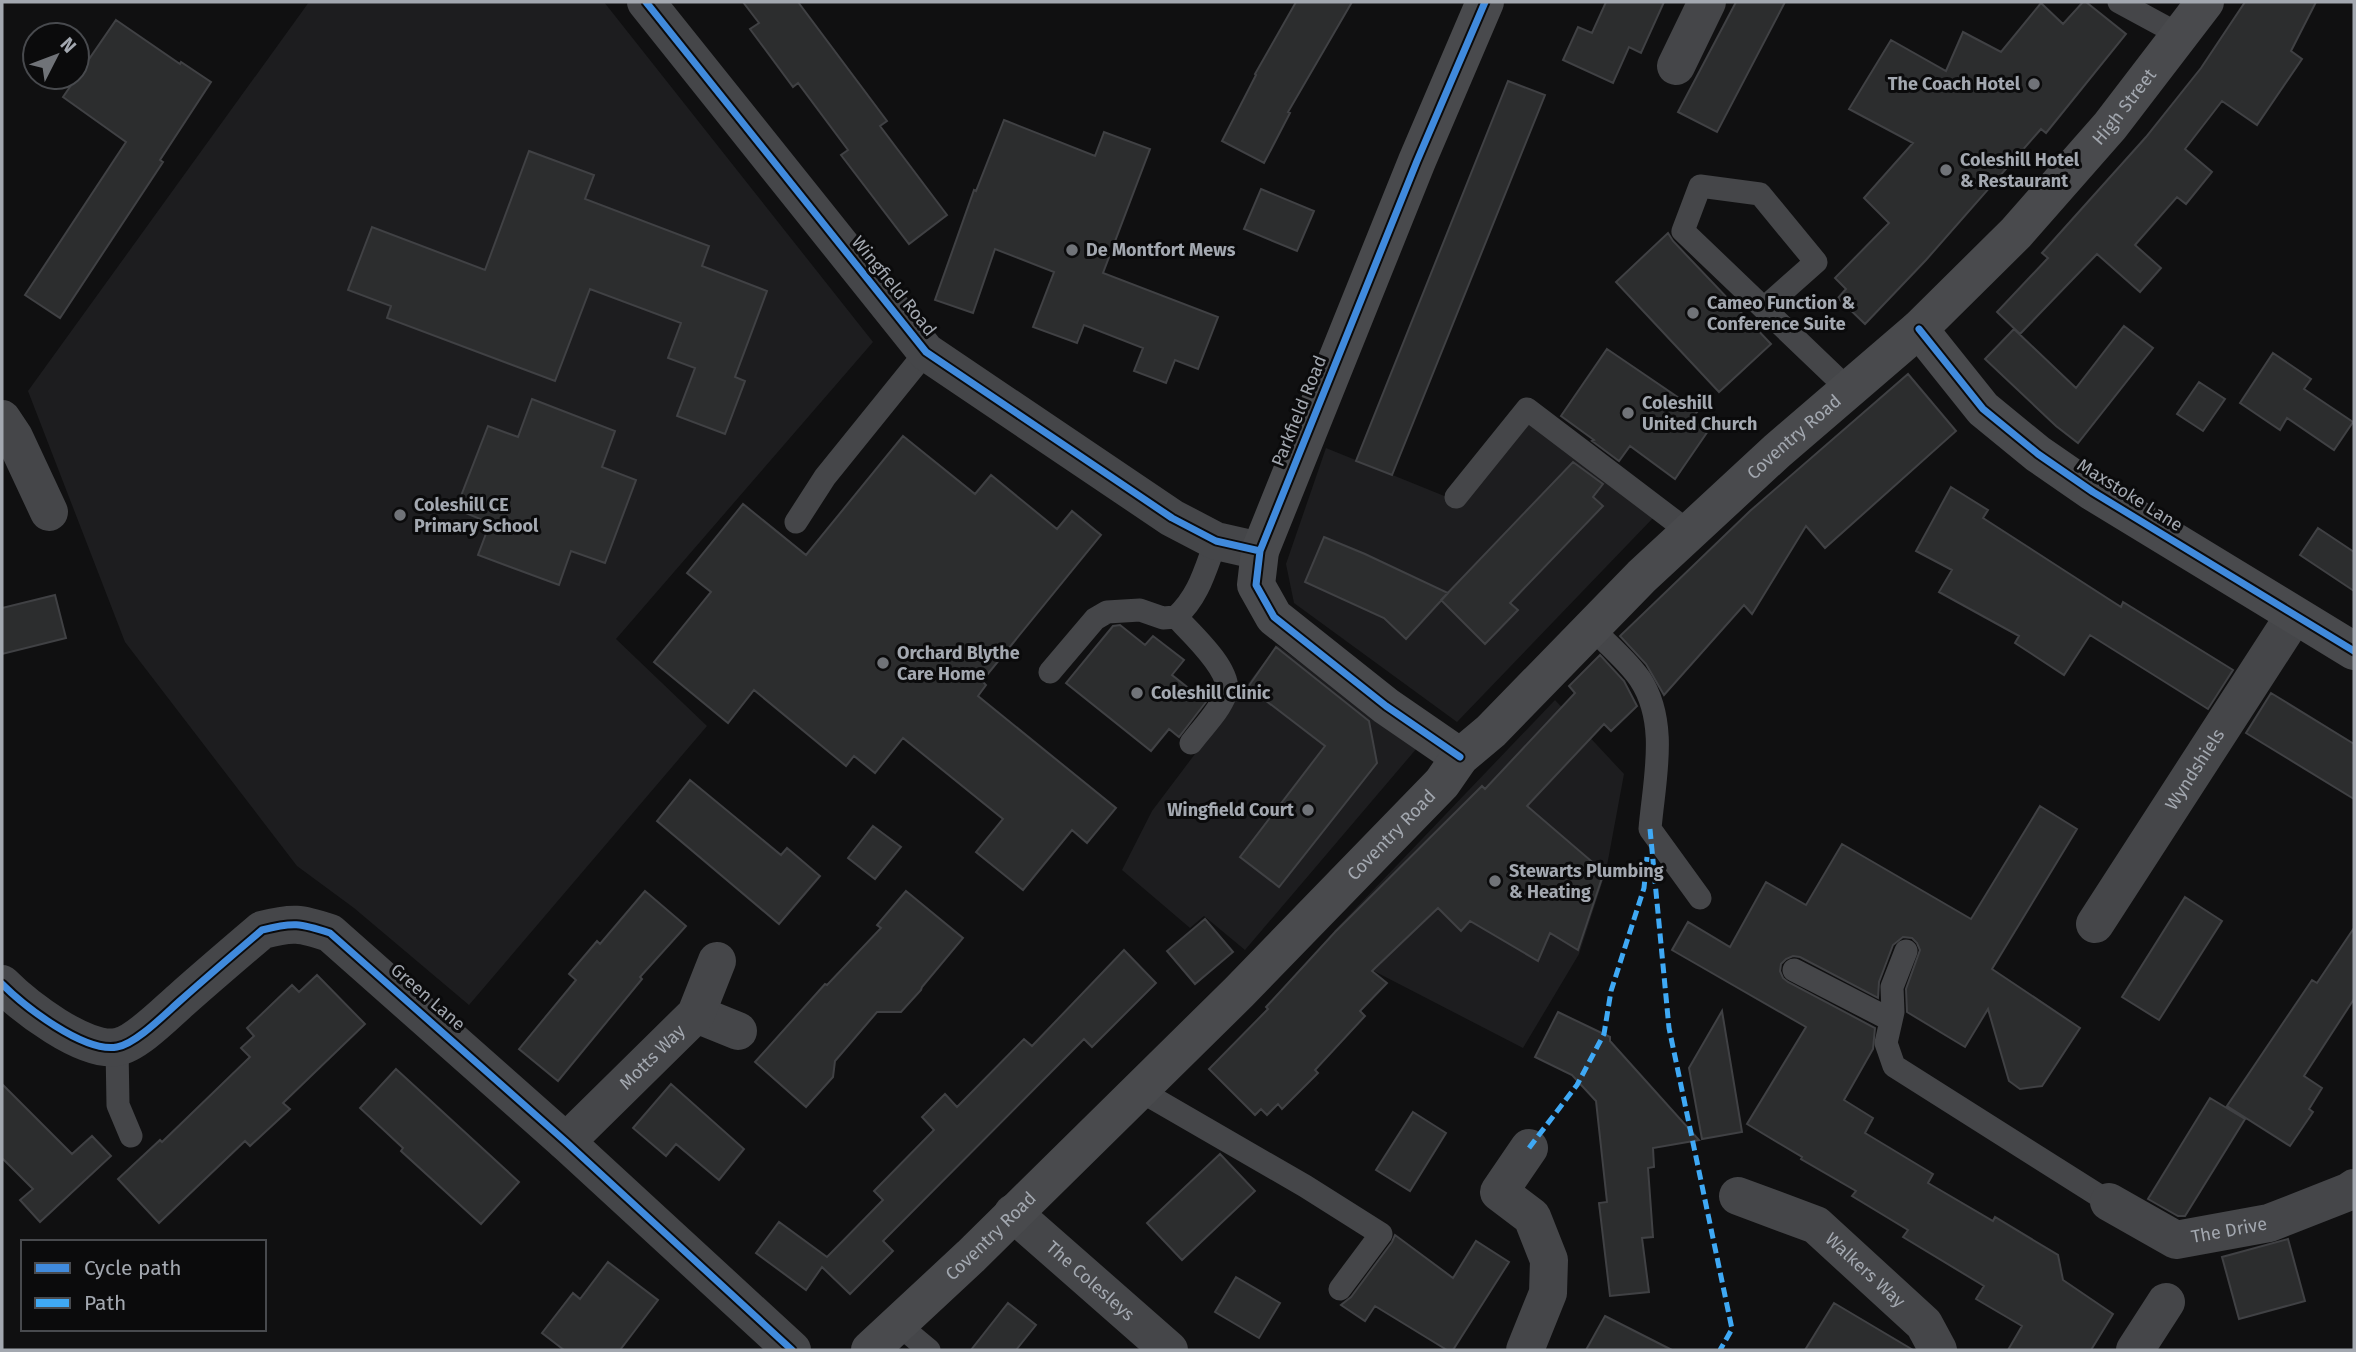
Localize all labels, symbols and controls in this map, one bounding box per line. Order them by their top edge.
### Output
north arrow [21,21,91,91]
text: N [55,33,81,57]
street label: High Street [2088,64,2161,149]
place label: The Coach Hotel [1888,73,2021,95]
marker: The Coach Hotel [2026,76,2042,92]
place label: Coleshill Hotel & Restaurant [1960,149,2080,192]
marker: Coleshill Hotel & Restaurant [1938,162,1954,178]
street label: Wingfield Road [847,232,941,340]
place label: De Montfort Mews [1086,239,1236,261]
marker: De Montfort Mews [1064,242,1080,258]
place label: Cameo Function & Conference Suite [1707,292,1856,335]
marker: Cameo Function & Conference Suite [1685,305,1701,321]
street label: Parkfield Road [1267,352,1331,470]
street label: Coventry Road [1742,390,1846,484]
place label: Coleshill United Church [1642,392,1757,435]
marker: Coleshill United Church [1620,405,1636,421]
street label: Maxstoke Lane [2073,454,2187,536]
place label: Coleshill CE Primary School [414,494,539,537]
marker: Coleshill CE Primary School [392,507,408,523]
place label: Orchard Blythe Care Home [897,642,1020,685]
marker: Orchard Blythe Care Home [875,655,891,671]
place label: Coleshill Clinic [1151,682,1271,704]
marker: Coleshill Clinic [1129,685,1145,701]
street label: Wyndshiels [2160,725,2229,814]
street label: Coventry Road [1342,785,1440,885]
place label: Wingfield Court [1167,799,1295,821]
marker: Wingfield Court [1300,802,1316,818]
place label: Stewarts Plumbing & Heating [1509,860,1664,903]
marker: Stewarts Plumbing & Heating [1487,873,1503,889]
street label: Green Lane [386,959,470,1035]
street label: Motts Way [615,1020,690,1094]
street label: Coventry Road [941,1187,1041,1285]
street label: The Drive [2189,1213,2269,1248]
street label: Walkers Way [1821,1228,1910,1312]
street label: The Colesleys [1042,1236,1139,1326]
legend [21,1240,266,1331]
text: Cycle path [84,1255,182,1281]
text: Path [84,1290,126,1316]

